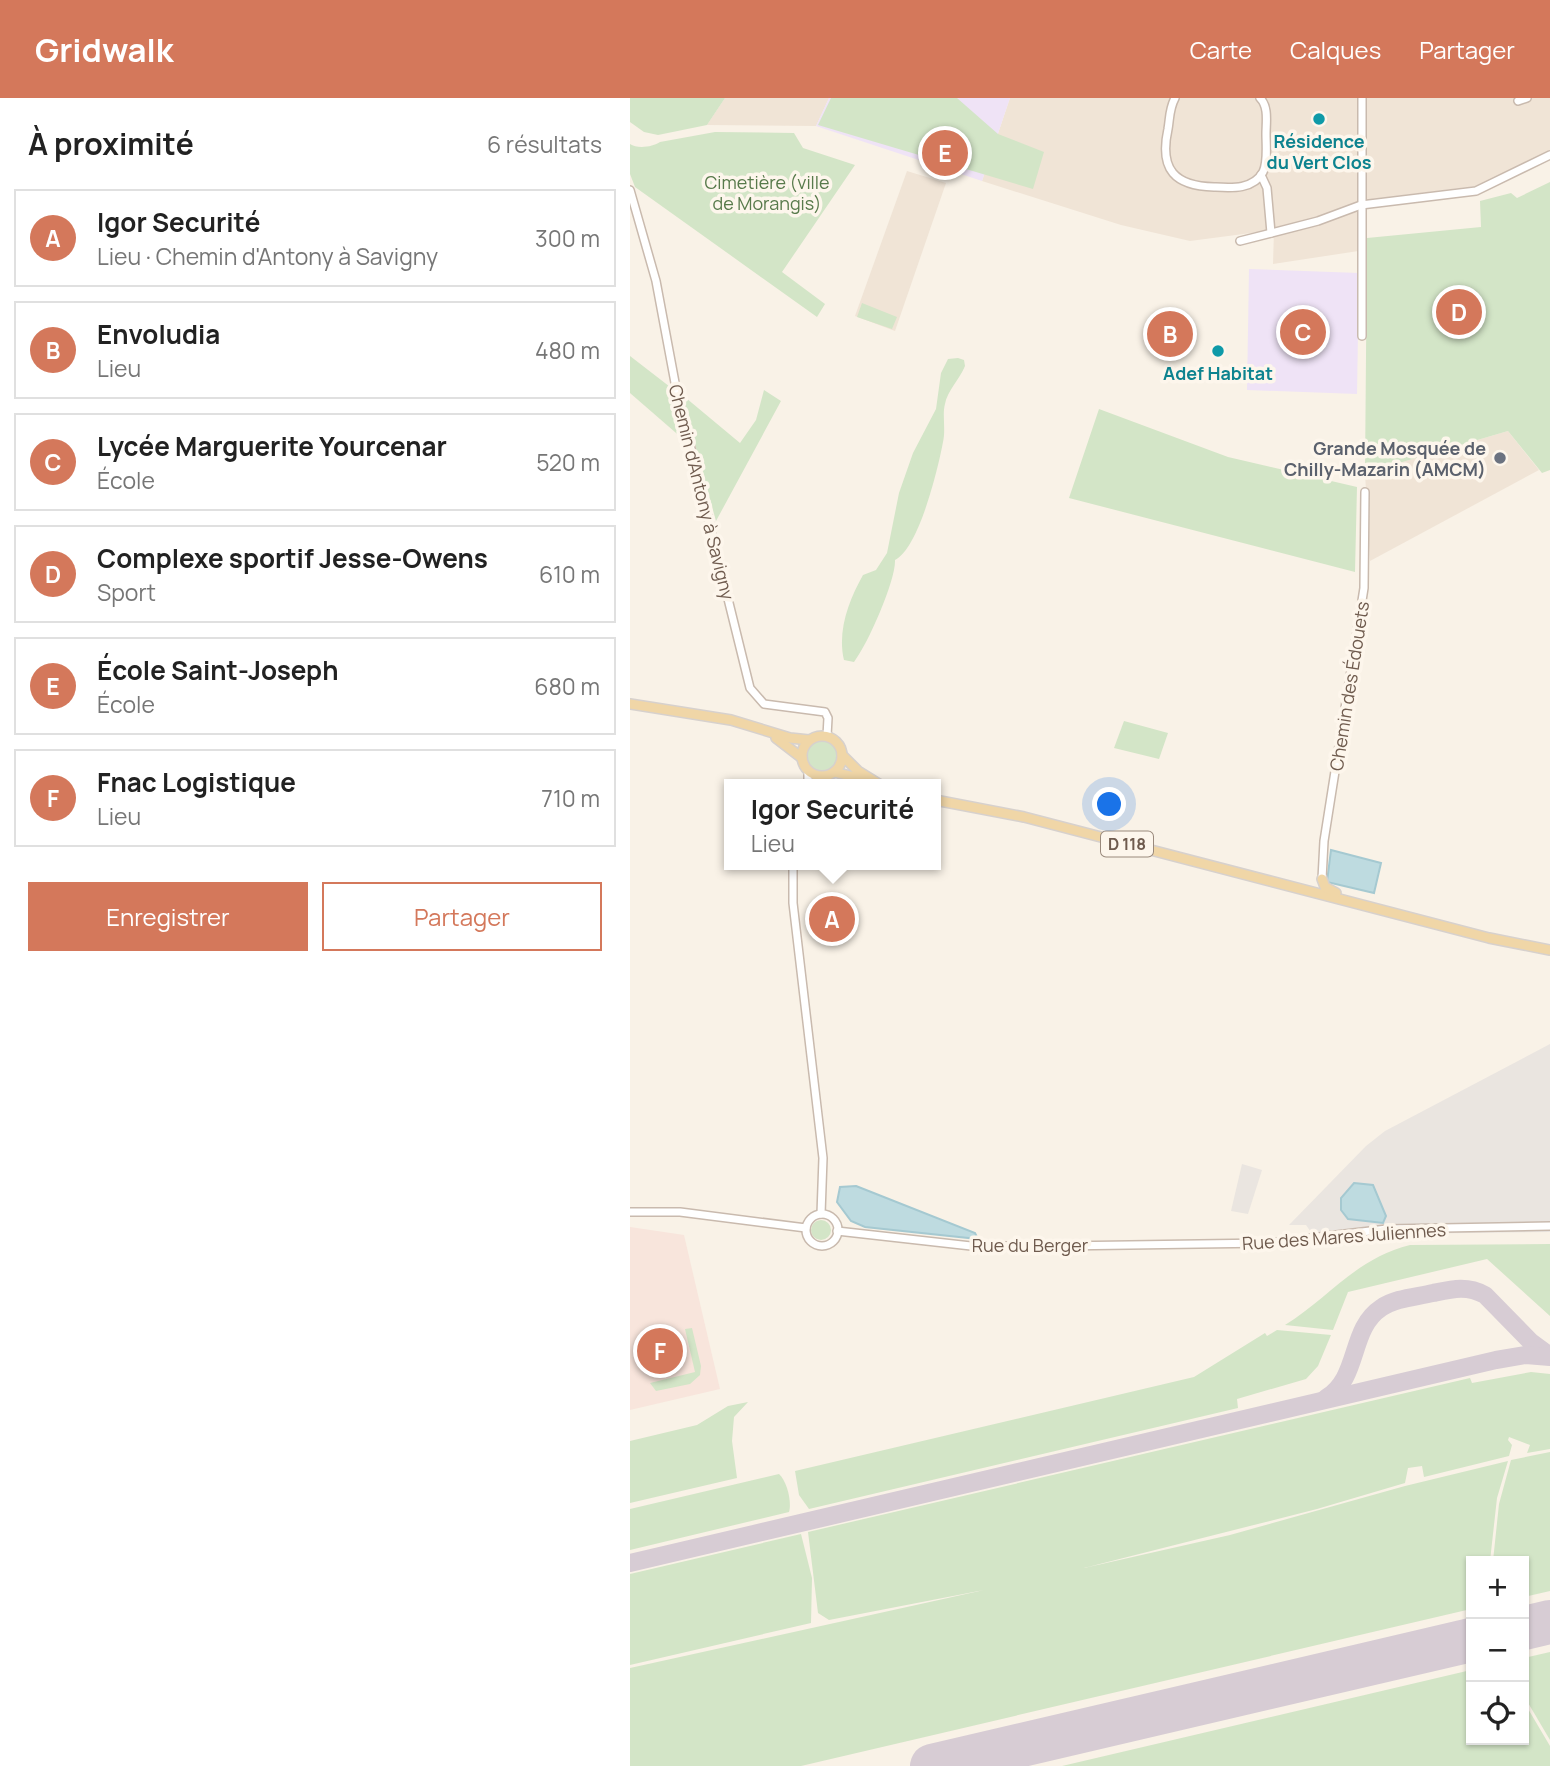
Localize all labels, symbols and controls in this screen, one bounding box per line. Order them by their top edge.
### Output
text: Gridwalk [35,27,173,72]
text: Carte [1190,33,1252,66]
text: Calques [1290,33,1381,66]
text: Partager [1419,33,1515,66]
marker: Résidence du Vert Clos [1311,111,1327,127]
text: À proximité [28,123,194,164]
pin: E [922,127,968,179]
text: 6 résultats [487,128,602,160]
place label: Résidence du Vert Clos [1267,129,1372,174]
park label: Cimetière (ville de Morangis) [704,170,830,215]
text: Igor Securité [97,204,261,240]
text: A [45,222,61,254]
text: 300 m [535,222,600,254]
text: Lieu · Chemin d'Antony à Savigny [97,240,438,272]
pin: D [1436,286,1482,338]
pin: C [1280,306,1326,358]
pin: B [1147,308,1193,360]
text: Envoludia [97,316,220,352]
text: B [46,334,60,366]
text: 480 m [535,334,600,366]
marker: Adef Habitat [1210,343,1226,359]
text: Lieu [97,352,141,384]
place label: Adef Habitat [1163,361,1273,385]
street label: Chemin d'Antony à Savigny [664,382,741,603]
text: Lycée Marguerite Yourcenar [97,428,447,464]
place label: Grande Mosquée de Chilly-Mazarin (AMCM) [1284,436,1486,481]
text: C [45,446,62,478]
text: 520 m [536,446,600,478]
marker: Grande Mosquée de Chilly-Mazarin (AMCM) [1492,450,1508,466]
text: École [97,464,155,496]
text: Complexe sportif Jesse-Owens [97,540,488,576]
text: D [45,558,61,590]
text: 610 m [539,558,600,590]
text: Sport [97,576,156,608]
street label: Chemin des Édouets [1324,600,1374,772]
text: École Saint-Joseph [97,652,338,688]
text: E [46,670,60,702]
text: 680 m [534,670,600,702]
text: École [97,688,155,720]
text: Fnac Logistique [97,764,296,800]
popup [724,779,941,870]
text: F [47,782,59,814]
text: 710 m [541,782,600,814]
your location [1092,787,1126,821]
text: Igor Securité [751,791,914,827]
text: Lieu [97,800,141,832]
text: Lieu [751,827,795,859]
road number: D 118 [1101,832,1153,856]
button: Enregistrer [28,882,308,951]
button: Partager [322,882,602,951]
pin: A [809,893,855,945]
street label: Rue des Mares Juliennes [1241,1217,1447,1255]
street label: Rue du Berger [972,1233,1089,1257]
pin: F [637,1325,683,1377]
map controls [1466,1556,1529,1745]
button: + [1466,1556,1529,1619]
button: − [1466,1619,1529,1682]
button: locate [1466,1682,1529,1745]

